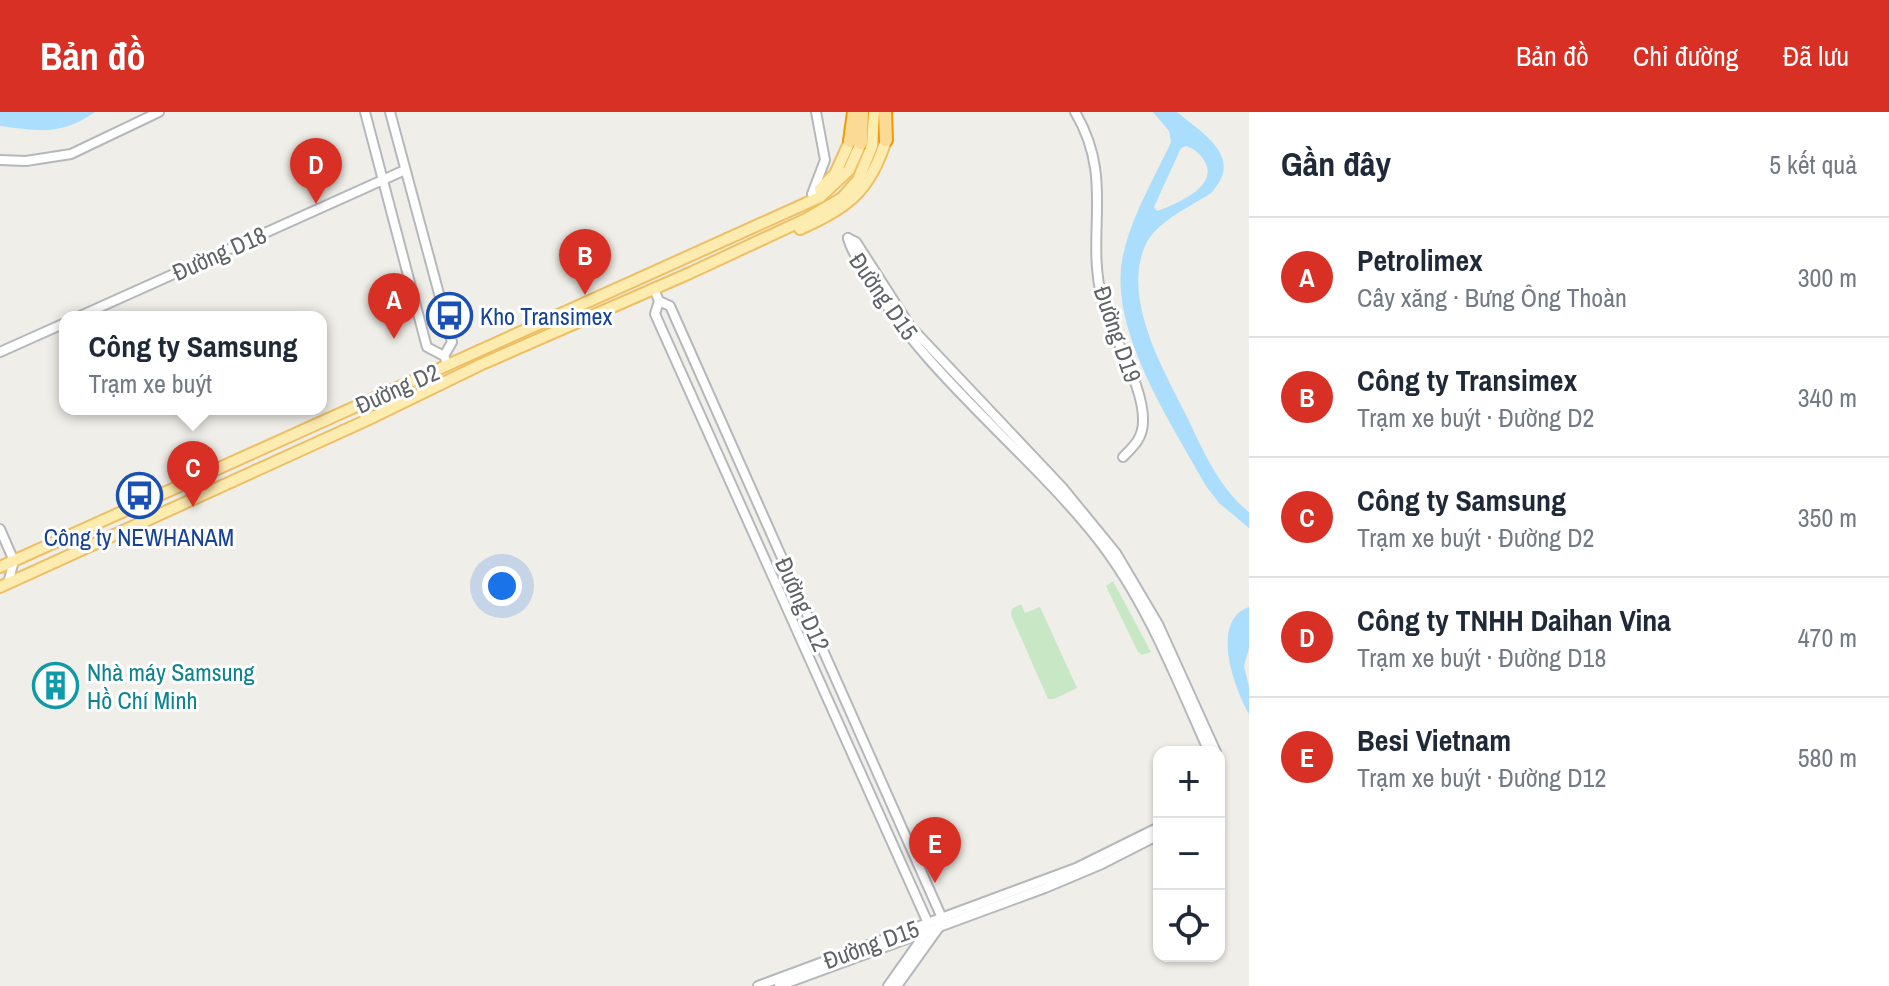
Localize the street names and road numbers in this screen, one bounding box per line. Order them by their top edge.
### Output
street label: Đường D18 [167,218,271,288]
street label: Đường D15 [842,246,926,346]
street label: Đường D19 [1087,282,1149,386]
street label: Đường D2 [350,355,444,421]
street label: Đường D12 [768,552,838,656]
street label: Đường D15 [819,912,923,976]

